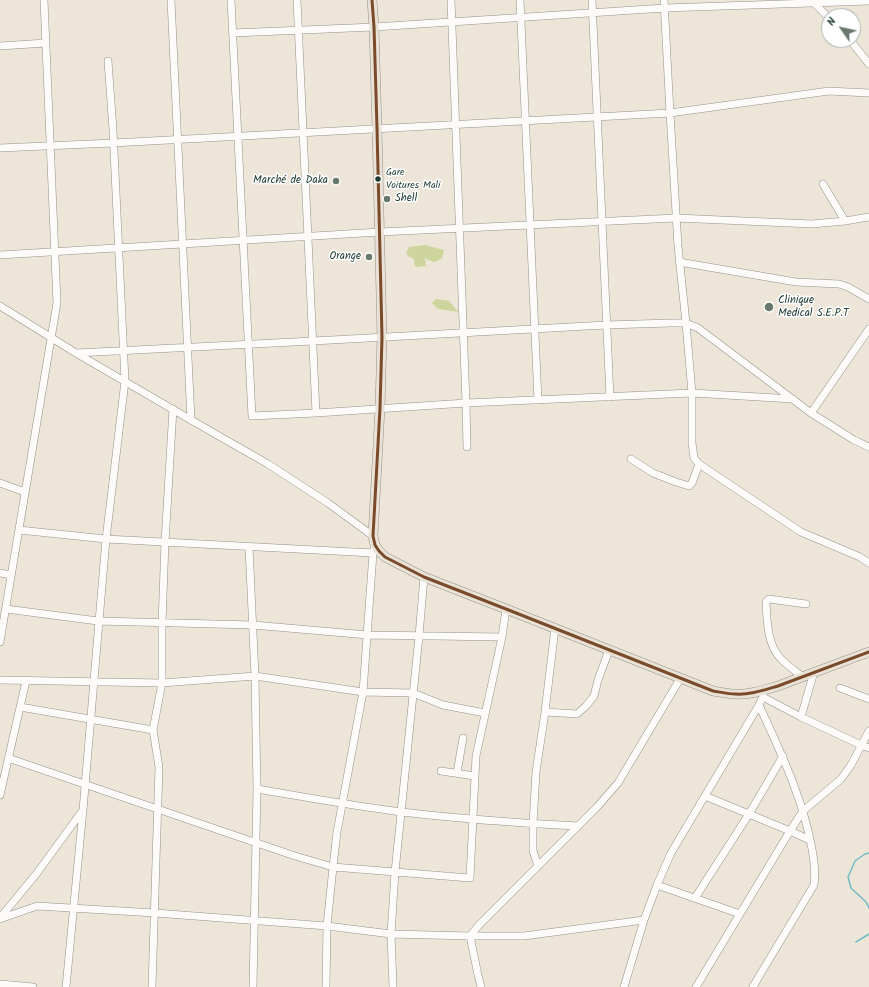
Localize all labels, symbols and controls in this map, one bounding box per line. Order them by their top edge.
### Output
north arrow [821,8,861,48]
text: N [822,14,841,30]
place label: Gare Voitures Mali [386,167,440,190]
place label: Marché de Daka [253,174,328,188]
marker: Gare Voitures Mali [373,174,383,184]
marker: Marché de Daka [331,176,341,186]
place label: Shell [395,192,417,206]
marker: Shell [382,194,392,204]
place label: Orange [329,250,361,264]
marker: Orange [364,252,374,262]
place label: Clinique Medical S.E.P.T [778,294,849,320]
marker: Clinique Medical S.E.P.T [763,301,775,313]

